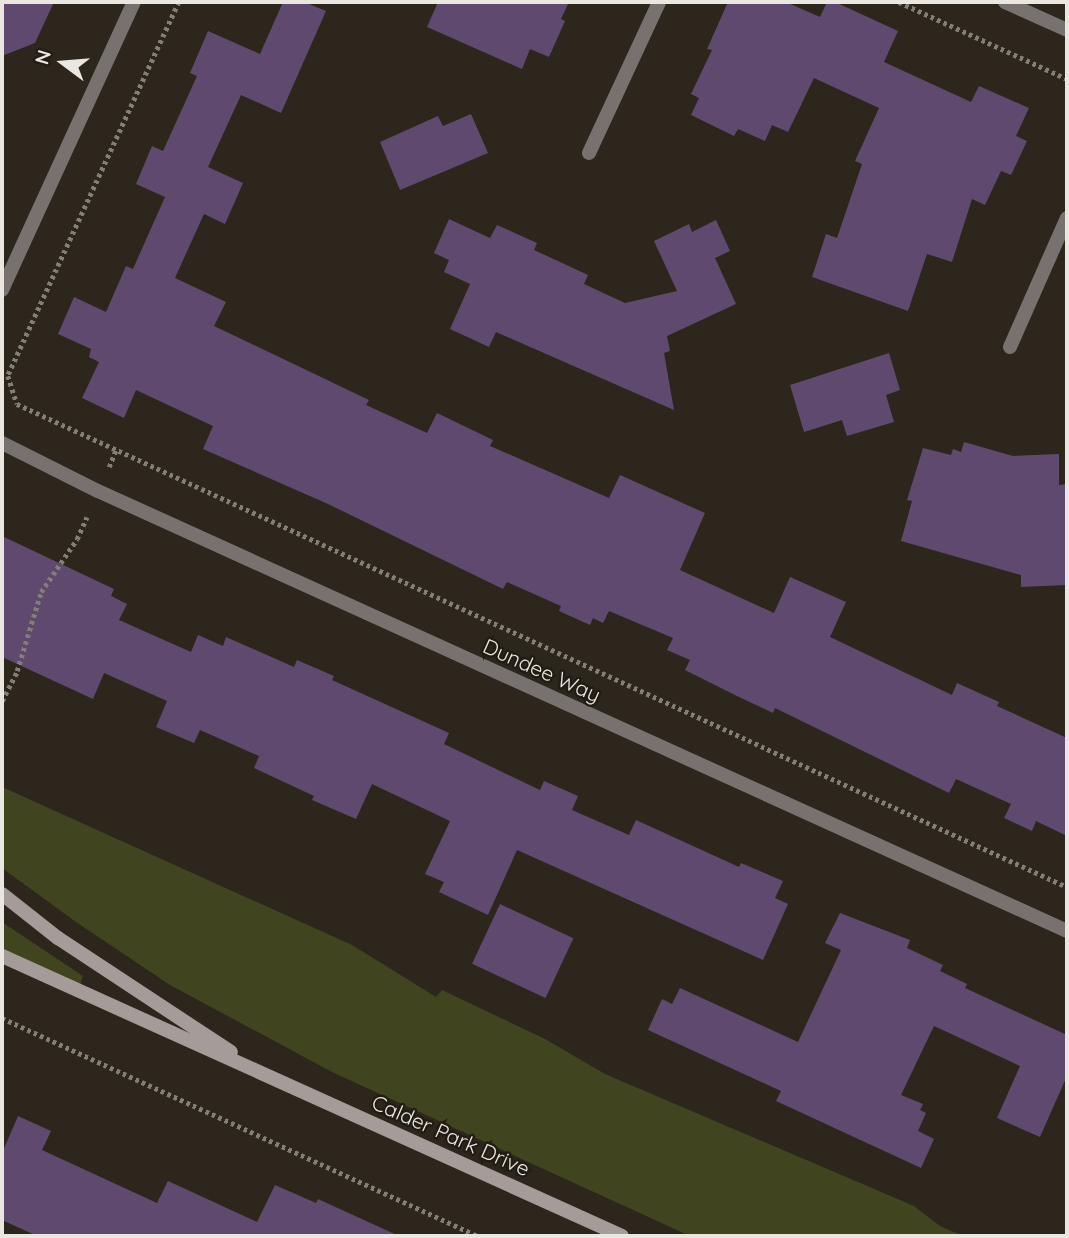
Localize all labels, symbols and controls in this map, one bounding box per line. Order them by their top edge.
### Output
north arrow [28,28,98,98]
text: N [29,47,56,67]
street label: Dundee Way [479,633,605,707]
street label: Calder Park Drive [368,1089,534,1181]

